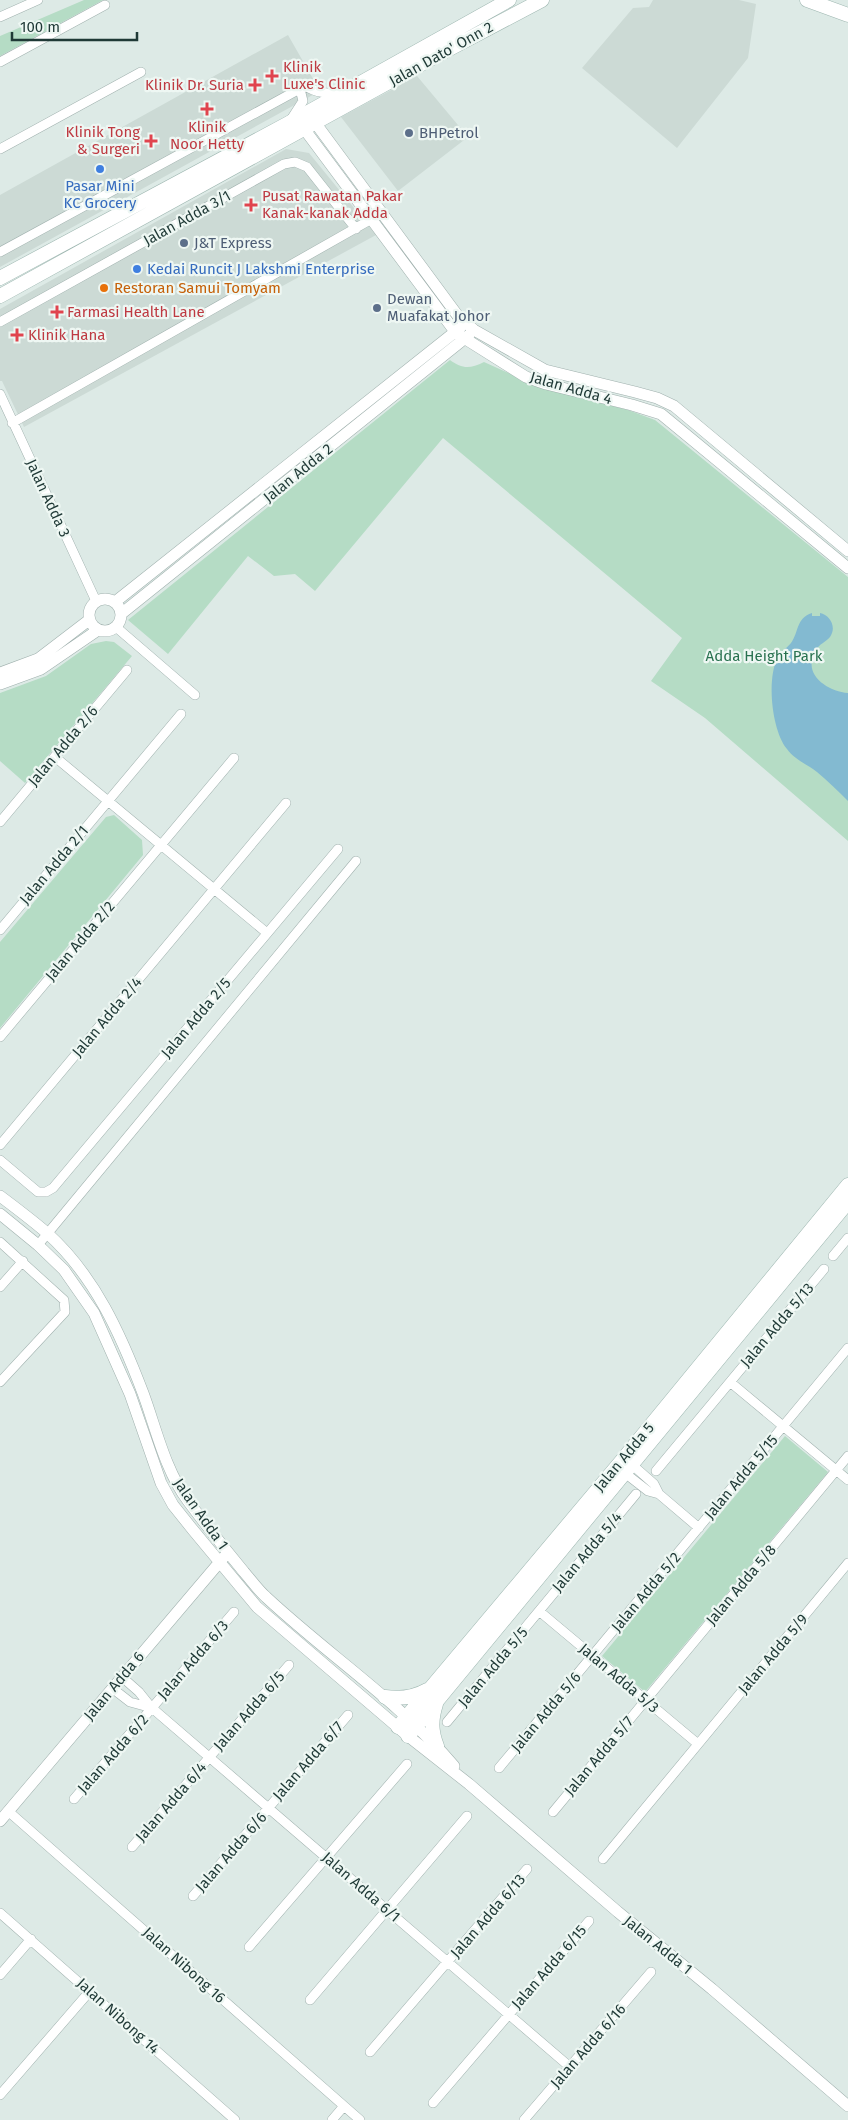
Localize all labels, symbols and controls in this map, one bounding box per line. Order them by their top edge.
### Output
scale bar [12,10,138,42]
text: 100 m [20,18,60,36]
street label: Jalan Dato' Onn 2 [386,18,496,90]
place label: Klinik Luxe's Clinic [283,58,365,93]
marker: Klinik Luxe's Clinic [265,69,279,83]
place label: Klinik Dr. Suria [145,76,244,94]
marker: Klinik Dr. Suria [248,78,262,92]
marker: Klinik Noor Hetty [200,102,214,116]
place label: Klinik Noor Hetty [170,118,245,153]
place label: Klinik Tong & Surgeri [66,123,140,158]
place label: BHPetrol [419,124,479,142]
marker: BHPetrol [403,127,415,139]
marker: Klinik Tong & Surgeri [144,134,158,148]
marker: Pasar Mini KC Grocery [94,163,106,175]
place label: Pasar Mini KC Grocery [64,177,137,212]
street label: Jalan Adda 3/1 [140,187,234,249]
place label: Pusat Rawatan Pakar Kanak-kanak Adda [262,187,403,222]
marker: Pusat Rawatan Pakar Kanak-kanak Adda [244,198,258,212]
place label: J&T Express [194,234,272,252]
marker: J&T Express [178,237,190,249]
place label: Kedai Runcit J Lakshmi Enterprise [147,260,375,278]
marker: Kedai Runcit J Lakshmi Enterprise [131,263,143,275]
place label: Restoran Samui Tomyam [114,279,281,297]
marker: Restoran Samui Tomyam [98,282,110,294]
place label: Dewan Muafakat Johor [387,290,490,325]
marker: Dewan Muafakat Johor [371,302,383,314]
place label: Farmasi Health Lane [67,303,205,321]
marker: Farmasi Health Lane [51,306,63,318]
place label: Klinik Hana [28,326,105,344]
marker: Klinik Hana [10,328,24,342]
street label: Jalan Adda 4 [528,368,614,408]
street label: Jalan Adda 2 [260,440,336,506]
street label: Jalan Adda 3 [22,456,74,540]
park label: Adda Height Park [706,647,823,665]
street label: Jalan Adda 2/6 [24,702,102,790]
street label: Jalan Adda 2/1 [16,822,92,908]
street label: Jalan Adda 2/2 [41,897,119,985]
street label: Jalan Adda 2/4 [68,973,146,1061]
street label: Jalan Adda 2/5 [157,974,235,1062]
street label: Jalan Adda 5/13 [736,1279,818,1371]
street label: Jalan Adda 5 [590,1419,658,1495]
street label: Jalan Adda 5/15 [700,1431,782,1523]
street label: Jalan Adda 1 [170,1475,232,1553]
street label: Jalan Adda 5/4 [548,1508,626,1596]
street label: Jalan Adda 5/8 [702,1541,780,1629]
street label: Jalan Adda 5/2 [607,1549,685,1635]
street label: Jalan Adda 5/9 [734,1610,812,1698]
street label: Jalan Adda 6/3 [154,1617,232,1703]
street label: Jalan Adda 5/5 [454,1623,532,1711]
street label: Jalan Adda 5/3 [575,1639,663,1717]
street label: Jalan Adda 6 [80,1648,148,1724]
street label: Jalan Adda 6/5 [210,1668,288,1754]
street label: Jalan Adda 5/6 [507,1668,585,1756]
street label: Jalan Adda 6/2 [74,1711,152,1797]
street label: Jalan Adda 5/7 [561,1712,638,1799]
street label: Jalan Adda 6/7 [269,1718,347,1804]
street label: Jalan Adda 6/4 [132,1759,210,1845]
street label: Jalan Adda 6/6 [192,1809,270,1895]
street label: Jalan Adda 6/1 [318,1848,404,1926]
street label: Jalan Adda 6/13 [447,1870,529,1962]
street label: Jalan Adda 1 [620,1912,696,1978]
street label: Jalan Adda 6/15 [508,1921,590,2013]
street label: Jalan Nibong 16 [139,1923,229,2007]
street label: Jalan Nibong 14 [73,1974,163,2058]
street label: Jalan Adda 6/16 [547,2000,629,2092]

